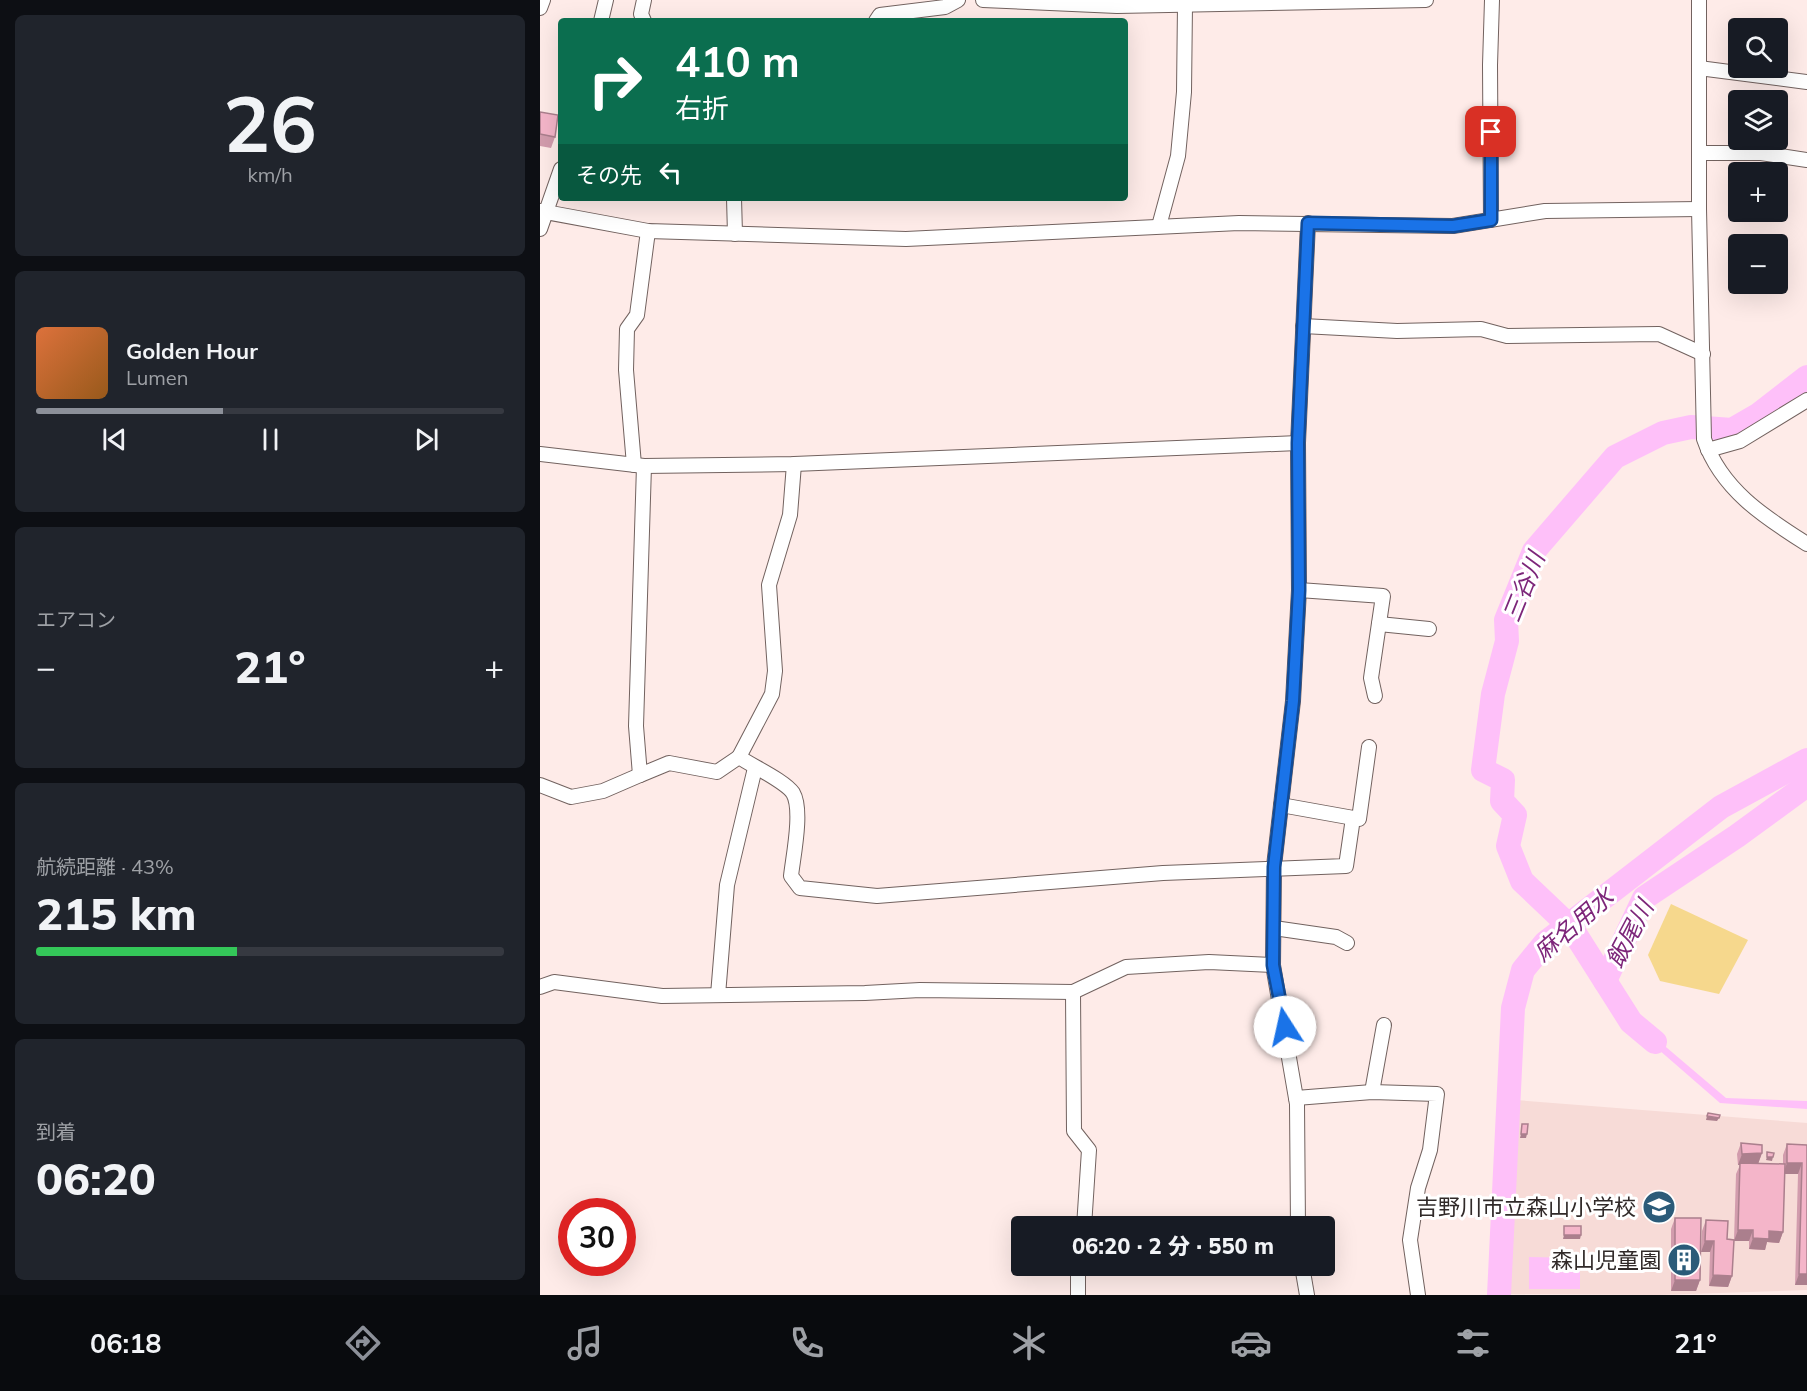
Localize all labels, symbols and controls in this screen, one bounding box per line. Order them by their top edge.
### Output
map controls [1728,18,1788,294]
button: search [1728,18,1788,78]
text: 410 m [675,35,800,88]
icon: right [576,42,654,120]
text: 26 [223,74,317,172]
button: layers [1728,90,1788,150]
text: 右折 [675,91,729,125]
pin [1465,106,1516,157]
icon: arrive [1474,115,1507,148]
icon: left [654,156,687,189]
text: その先 [576,161,642,189]
text: km/h [247,162,293,187]
button: + [1728,162,1788,222]
button: − [1728,234,1788,294]
text: Golden Hour [126,337,258,365]
text: Lumen [126,365,188,390]
icon: previous [98,423,131,456]
icon: pause [254,423,287,456]
icon: next [410,423,443,456]
water label: 三谷川 [1496,545,1552,626]
text: エアコン [36,607,116,632]
text: 21° [234,638,306,694]
text: − [36,646,56,687]
text: + [484,646,504,687]
text: 航続距離 · 43% [36,854,174,879]
water label: 麻名用水 [1527,879,1622,967]
text: 215 km [36,885,197,941]
water label: 飯尾川 [1599,892,1661,972]
position arrow [1253,995,1317,1059]
text: 到着 [36,1119,76,1144]
text: 06:20 [36,1150,156,1206]
school or university icon: 吉野川市立森山小学校 [1641,1189,1677,1225]
place label: 吉野川市立森山小学校 [1416,1193,1636,1221]
speed limit sign: 30 [558,1198,636,1276]
text: 06:20 · 2 分 · 550 m [1072,1232,1274,1260]
building icon: 森山児童園 [1666,1242,1702,1278]
place label: 森山児童園 [1551,1246,1661,1274]
icon: directions [342,1322,384,1364]
icon: music [564,1322,606,1364]
icon: phone [786,1322,828,1364]
icon: climate [1008,1322,1050,1364]
icon: car [1230,1322,1272,1364]
icon: filters [1452,1322,1494,1364]
text: 06:18 [90,1326,162,1360]
text: 21° [1674,1326,1717,1360]

